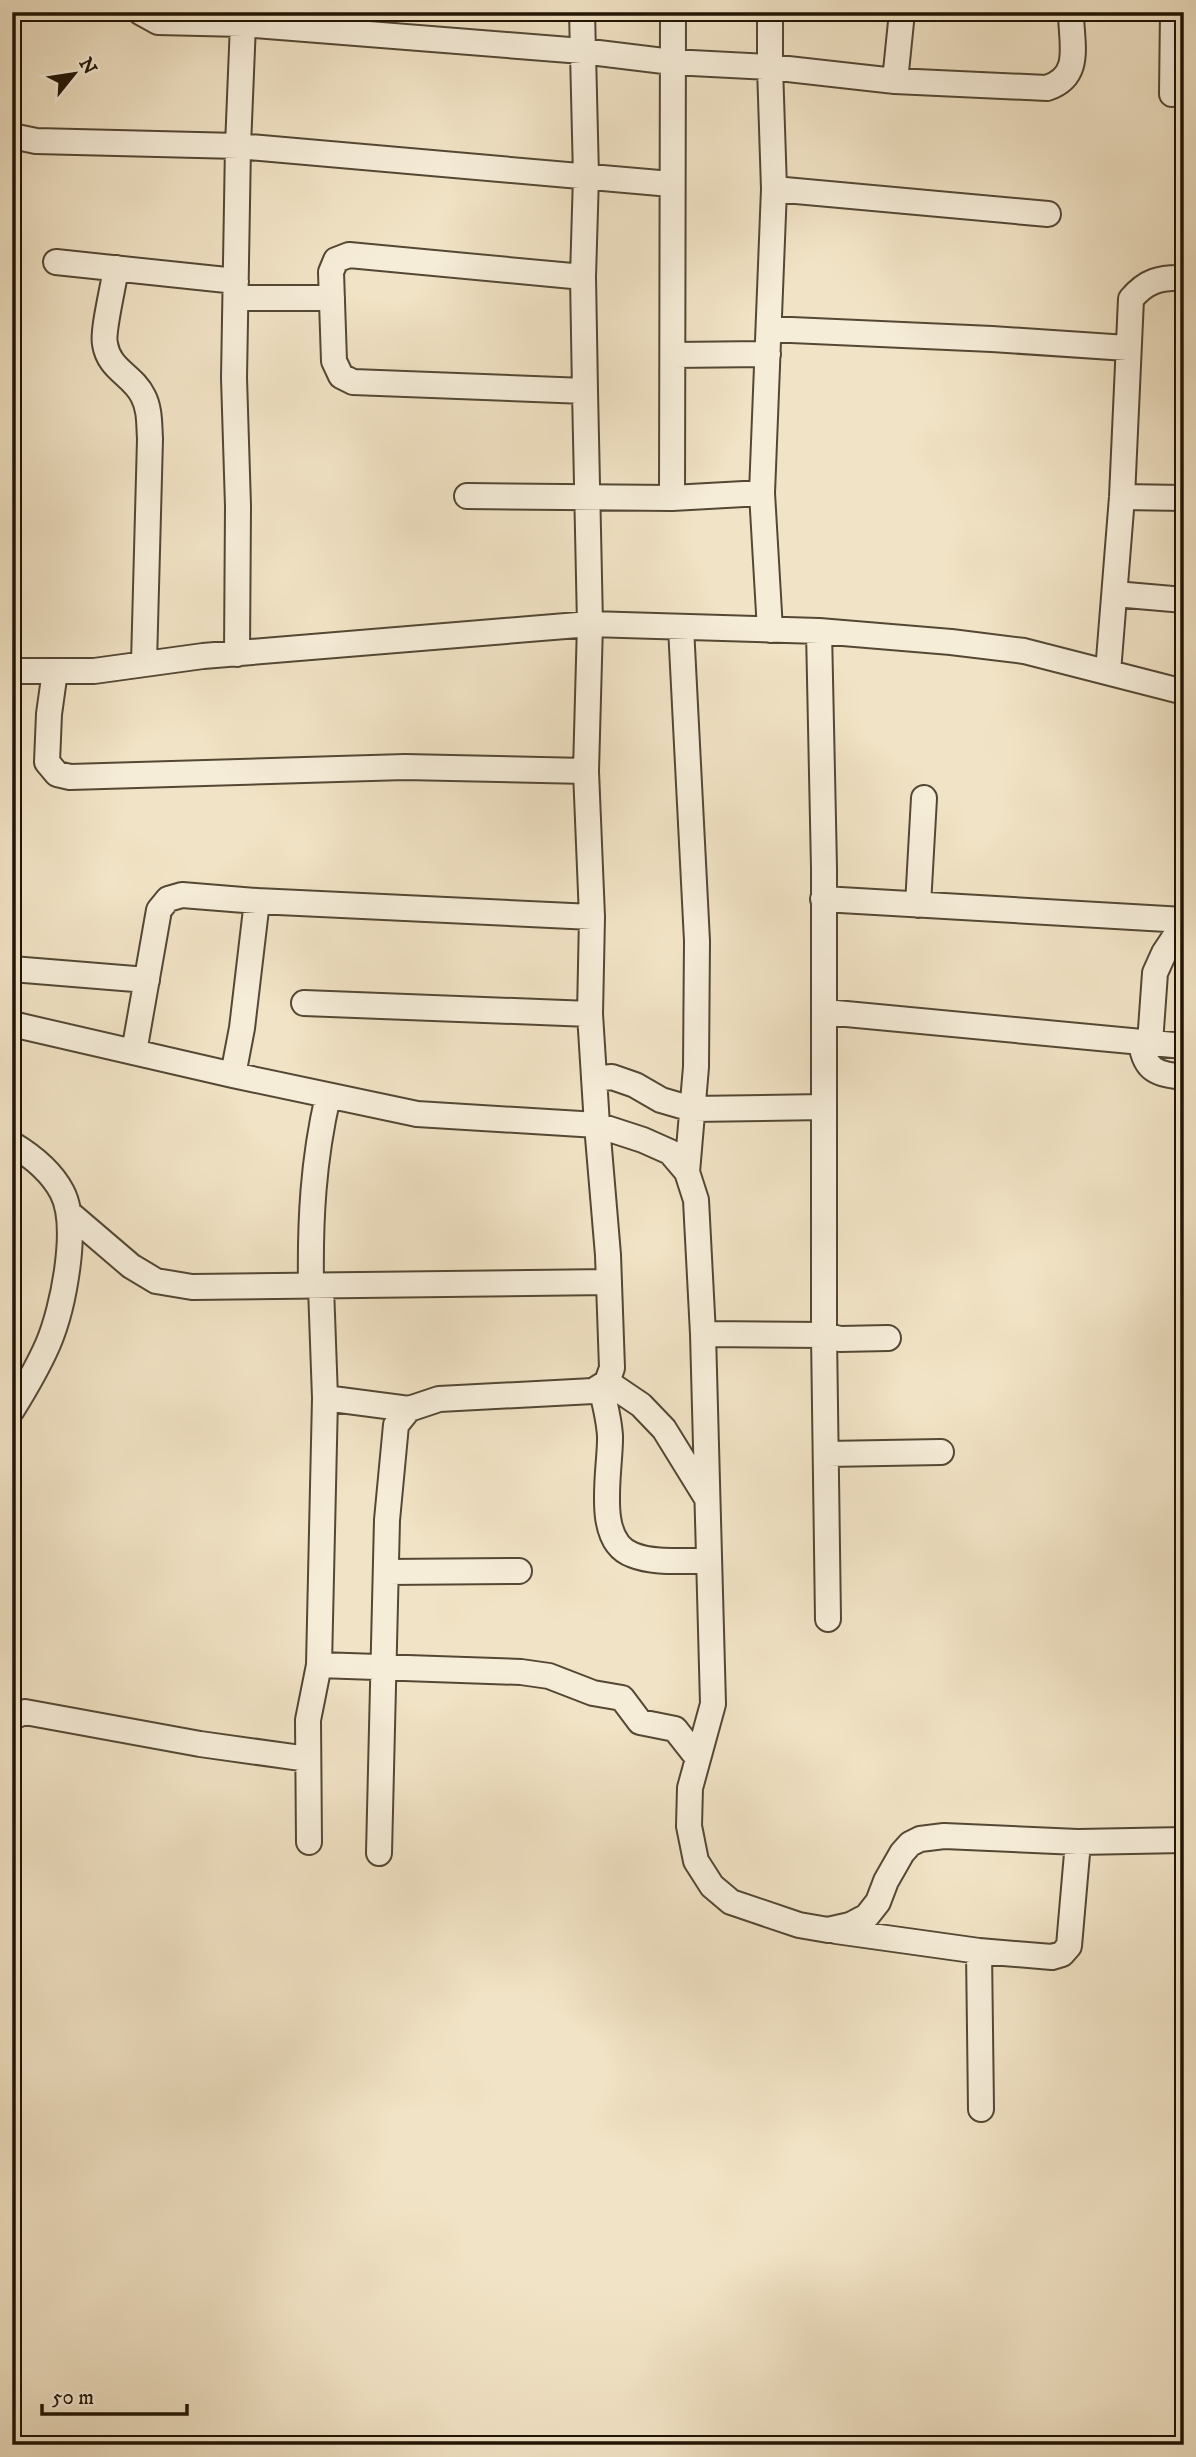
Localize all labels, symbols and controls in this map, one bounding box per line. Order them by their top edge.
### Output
north arrow [38,38,108,108]
text: N [74,54,101,79]
scale bar [42,2373,187,2417]
text: 50 m [52,2385,94,2411]

